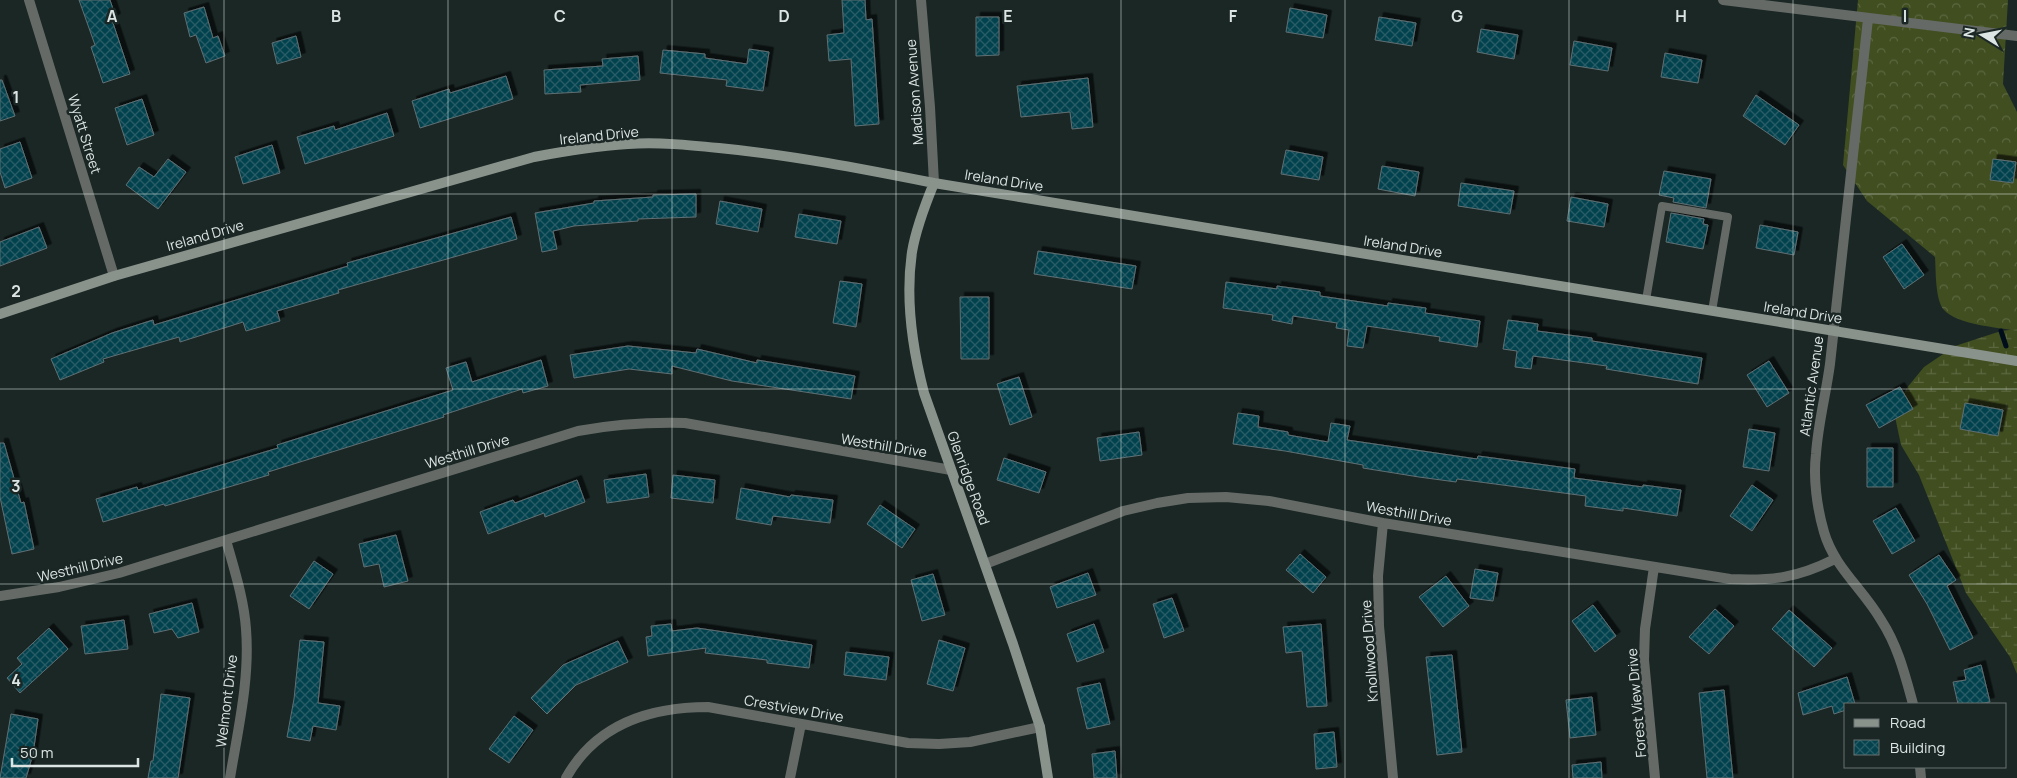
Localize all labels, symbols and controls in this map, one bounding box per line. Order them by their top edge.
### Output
text: A [107,5,118,27]
text: B [331,5,341,27]
text: C [554,5,566,27]
text: D [778,5,790,27]
text: E [1003,5,1013,27]
text: F [1229,5,1238,27]
text: G [1451,5,1463,27]
text: H [1675,5,1687,27]
text: I [1903,5,1907,27]
north arrow [1957,10,2007,60]
text: N [1958,26,1979,39]
street label: Madison Avenue [901,39,927,145]
text: 1 [12,86,20,108]
street label: Wyatt Street [64,92,106,176]
street label: Ireland Drive [558,121,640,149]
street label: Ireland Drive [963,164,1045,196]
street label: Ireland Drive [164,215,246,255]
street label: Ireland Drive [1362,230,1444,262]
text: 2 [11,280,21,302]
street label: Ireland Drive [1762,296,1844,328]
street label: Atlantic Avenue [1795,335,1827,437]
street label: Glenridge Road [943,428,995,528]
street label: Westhill Drive [423,429,511,473]
street label: Westhill Drive [840,429,928,461]
text: 3 [11,475,21,497]
street label: Westhill Drive [1364,496,1454,530]
street label: Westhill Drive [35,548,125,586]
street label: Knollwood Drive [1356,599,1382,703]
street label: Forest View Drive [1622,648,1650,758]
street label: Welmont Drive [211,654,241,748]
text: 4 [11,669,21,691]
street label: Crestview Drive [743,690,845,726]
legend [1844,703,2007,768]
text: Road [1890,712,1926,733]
scale bar [12,736,139,768]
text: Building [1890,737,1945,758]
text: 50 m [20,742,54,763]

